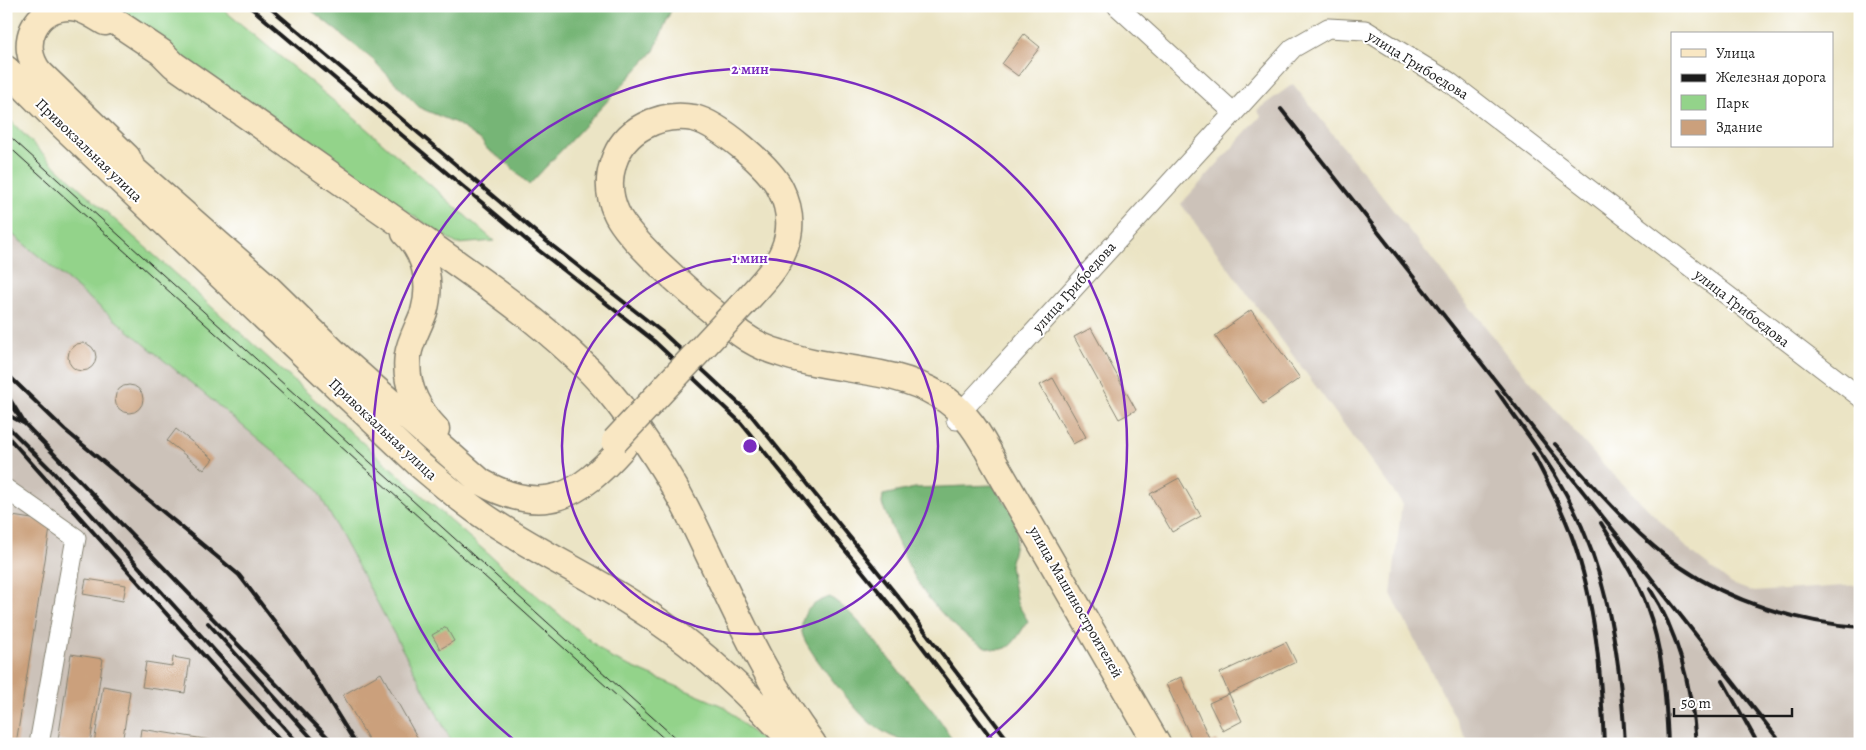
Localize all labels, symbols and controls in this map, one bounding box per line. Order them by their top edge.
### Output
street label: улица Грибоедова [1363,25,1473,104]
legend [1671,32,1834,148]
text: Улица [1716,43,1755,63]
text: 2 мин [731,59,769,79]
text: Железная дорога [1716,67,1826,87]
text: Парк [1716,93,1749,113]
street label: Привокзальная улица [31,94,147,206]
text: Здание [1716,117,1763,137]
street label: улица Грибоедова [1027,237,1120,338]
text: 1 мин [732,248,768,268]
street label: улица Грибоедова [1689,264,1794,352]
street label: Привокзальная улица [324,373,442,485]
centre of rings [741,437,759,455]
street label: улица Машиностроителей [1024,522,1128,682]
scale bar [1674,685,1791,717]
text: 50 m [1681,693,1711,713]

